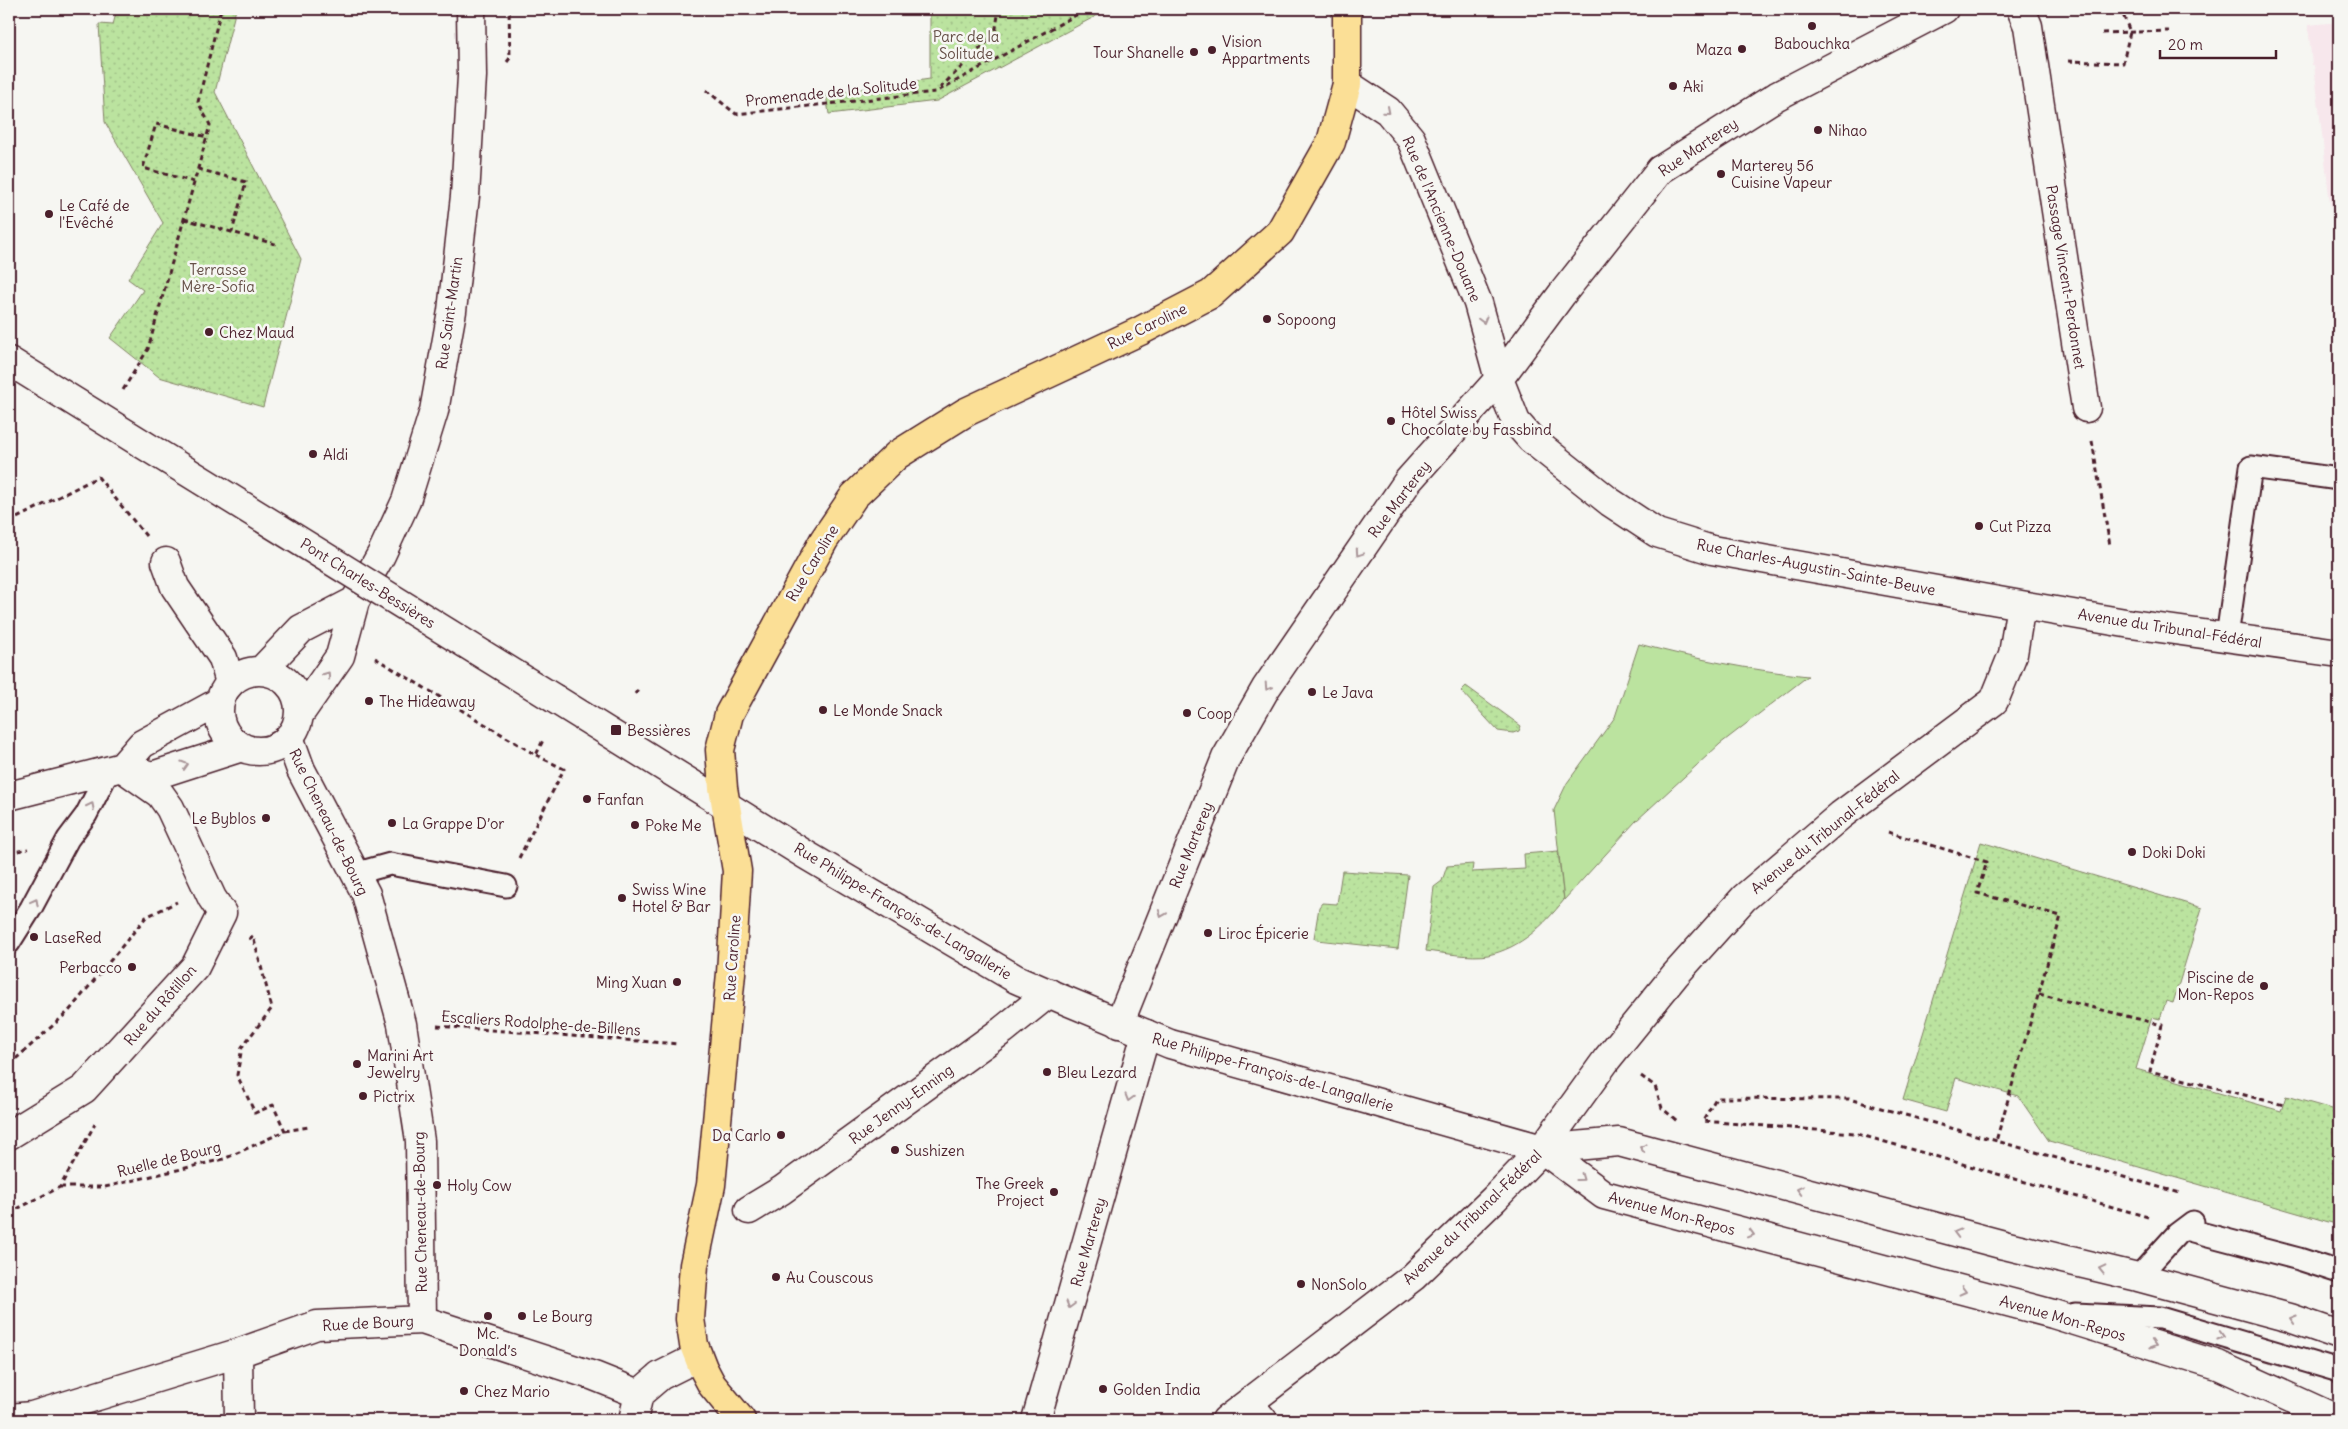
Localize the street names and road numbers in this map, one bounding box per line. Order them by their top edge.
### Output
street label: Promenade de la Solitude [744,74,918,110]
street label: Rue Marterey [1655,113,1741,181]
street label: Rue de l'Ancienne-Douane [1398,133,1486,305]
street label: Passage Vincent-Perdonnet [2042,184,2090,370]
street label: Rue Saint-Martin [432,255,466,371]
street label: Rue Caroline [1104,299,1190,353]
street label: Rue Marterey [1364,457,1434,541]
street label: Rue Caroline [782,521,842,605]
street label: Pont Charles-Bessières [297,534,439,632]
street label: Rue Charles-Augustin-Sainte-Beuve [1695,534,1937,600]
street label: Avenue du Tribunal-Fédéral [2077,604,2263,652]
street label: Rue Cheneau-de-Bourg [285,745,373,899]
street label: Avenue du Tribunal-Fédéral [1747,766,1903,898]
street label: Rue Marterey [1165,799,1217,891]
street label: Rue Philippe-François-de-Langallerie [791,838,1015,984]
street label: Rue Caroline [720,914,744,1002]
street label: Rue du Rôtillon [120,960,200,1049]
street label: Escaliers Rodolphe-de-Billens [441,1007,642,1039]
street label: Rue Philippe-François-de-Langallerie [1150,1028,1396,1116]
street label: Rue Jenny-Enning [845,1060,957,1148]
street label: Rue Cheneau-de-Bourg [409,1131,431,1293]
street label: Ruelle de Bourg [115,1137,223,1181]
street label: Avenue du Tribunal-Fédéral [1399,1146,1545,1288]
street label: Avenue Mon-Repos [1607,1187,1738,1239]
street label: Rue Marterey [1066,1195,1110,1289]
street label: Avenue Mon-Repos [1998,1291,2128,1345]
street label: Rue de Bourg [322,1311,414,1335]

